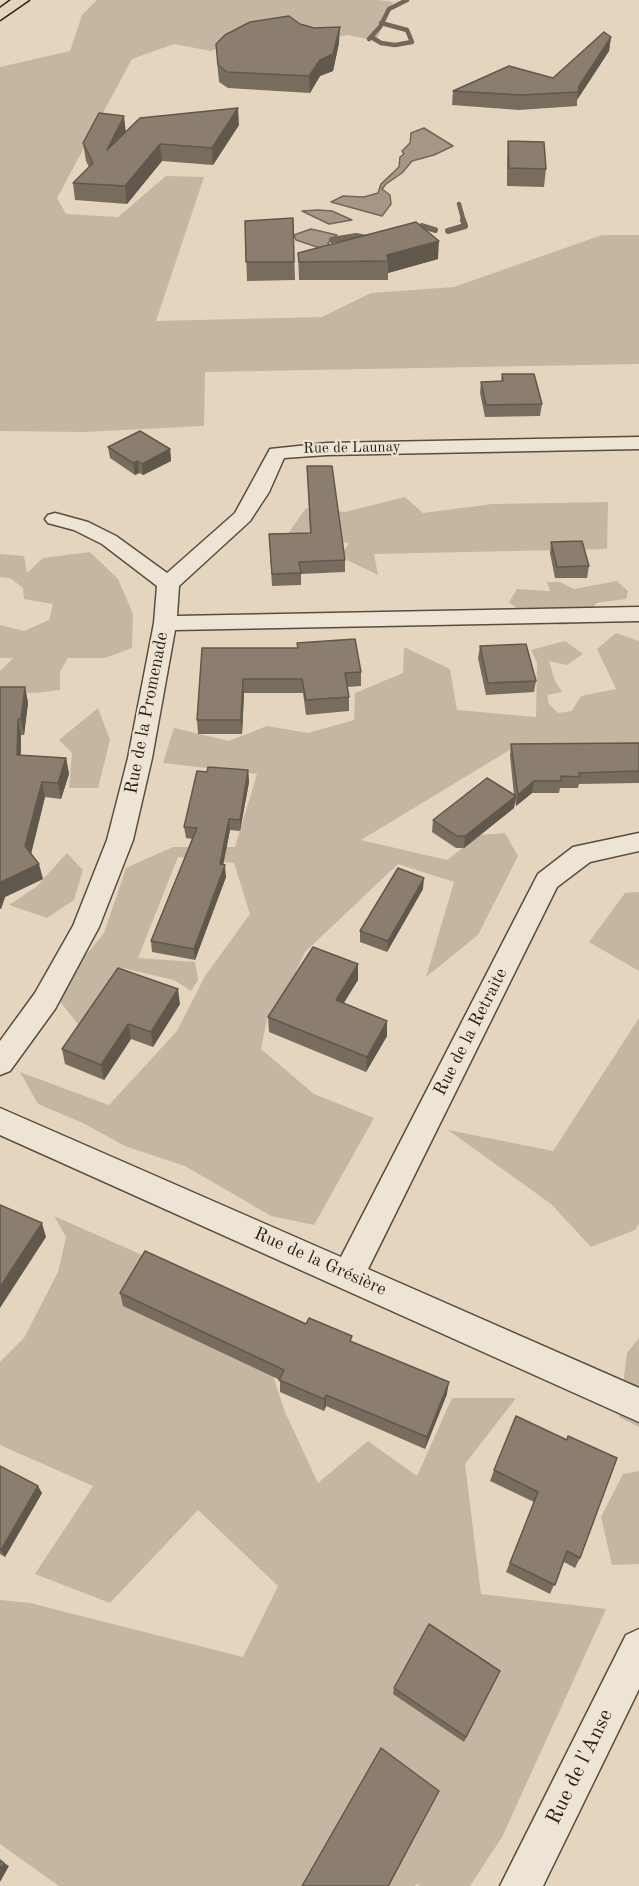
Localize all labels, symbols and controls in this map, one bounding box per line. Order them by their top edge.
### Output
street label: Rue de Launay [303,438,401,458]
street label: Rue de la Promenade [121,630,173,796]
street label: Rue de la Retraite [429,965,513,1099]
street label: Rue de la Grésière [250,1223,390,1301]
street label: Rue de l'Anse [541,1705,619,1829]

